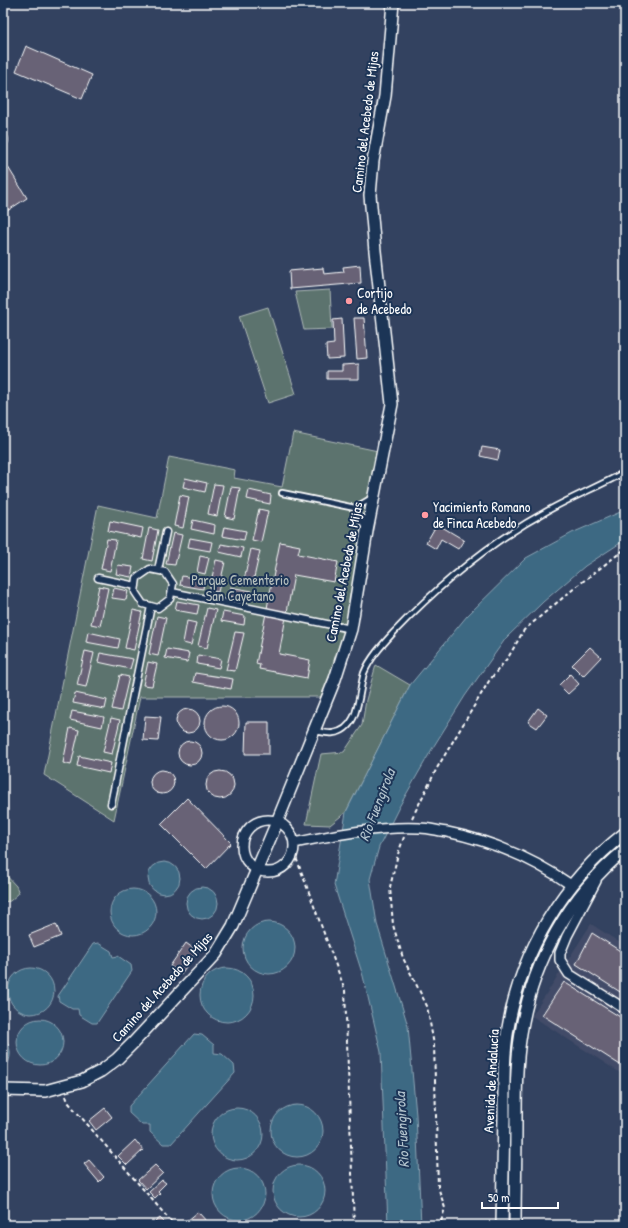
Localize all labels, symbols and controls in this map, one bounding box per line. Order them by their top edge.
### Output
street label: Camino del Acebedo de Mijas [346,50,384,194]
place label: Cortijo de Acebedo [357,283,412,318]
marker: Cortijo de Acebedo [344,296,354,306]
place label: Yacimiento Romano de Finca Acebedo [433,497,531,532]
street label: Camino del Acebedo de Mijas [321,500,367,644]
marker: Yacimiento Romano de Finca Acebedo [420,510,430,520]
park label: Parque Cementerio San Cayetano [191,570,289,606]
water label: Rio Fuengirola [353,764,401,844]
street label: Camino del Acebedo de Mijas [107,927,217,1047]
street label: Avenida de Andalucía [478,1028,503,1133]
water label: Rio Fuengirola [389,1090,414,1168]
scale bar [482,1184,558,1210]
text: 50 m [488,1189,509,1206]

